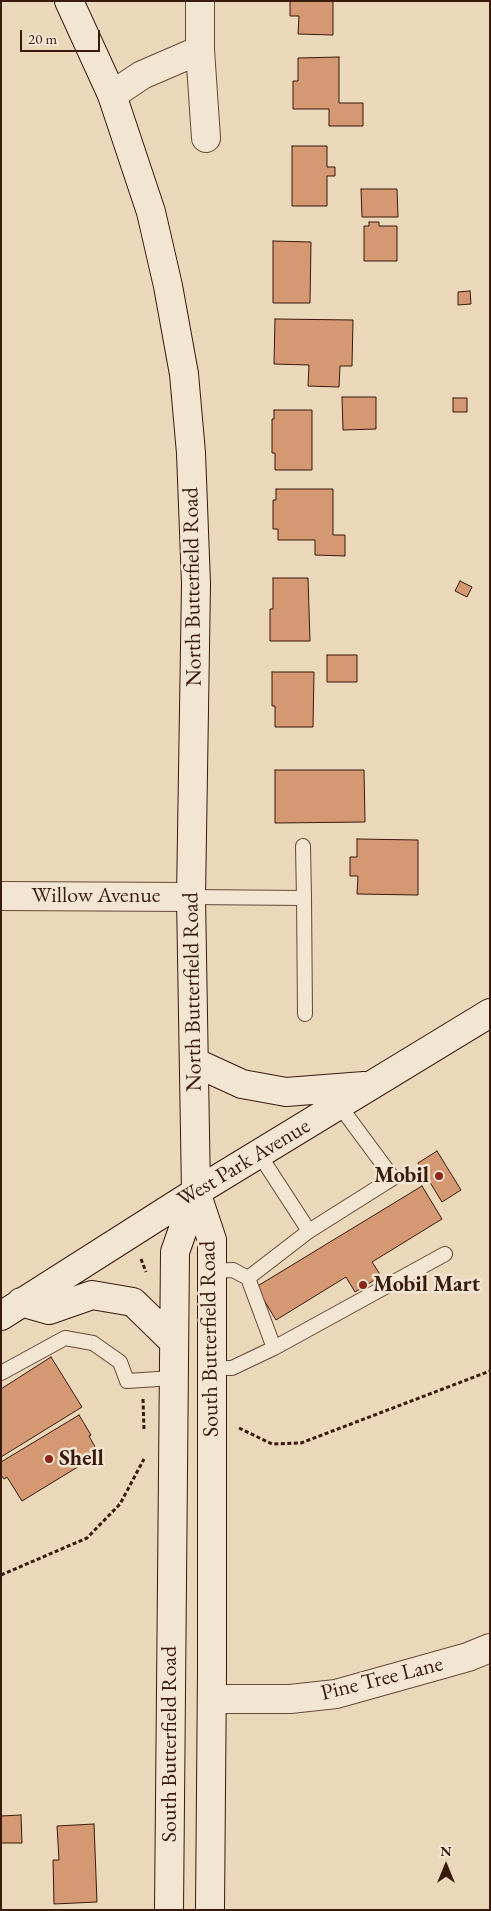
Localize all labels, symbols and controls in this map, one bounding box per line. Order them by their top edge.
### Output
scale bar [22,20,102,52]
text: 20 m [28,29,57,48]
street label: North Butterfield Road [178,487,208,687]
street label: Willow Avenue [32,883,160,909]
street label: North Butterfield Road [178,892,208,1092]
street label: West Park Avenue [173,1113,315,1213]
place label: Mobil [374,1163,429,1189]
marker: Mobil [433,1170,445,1182]
street label: South Butterfield Road [195,1241,225,1437]
place label: Mobil Mart [373,1272,480,1298]
marker: Mobil Mart [357,1279,369,1291]
place label: Shell [59,1446,104,1472]
marker: Shell [43,1453,55,1465]
street label: South Butterfield Road [157,1646,183,1842]
street label: Pine Tree Lane [318,1651,446,1707]
north arrow [421,1841,471,1891]
text: N [440,1842,452,1860]

